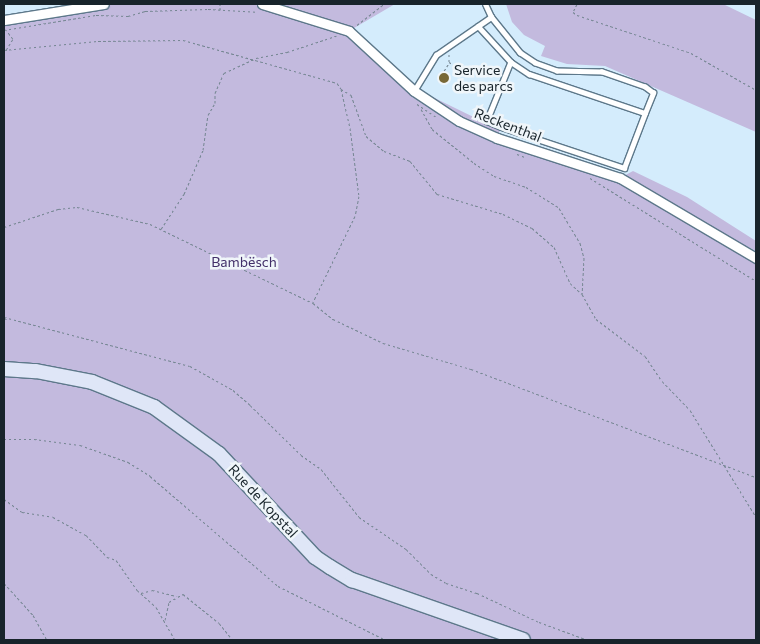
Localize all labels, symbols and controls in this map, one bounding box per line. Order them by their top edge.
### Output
place label: Service des parcs [454,62,513,94]
marker: Service des parcs [438,72,450,84]
street label: Reckenthal [472,105,544,145]
park label: Bambësch [211,254,277,270]
street label: Rue de Kopstal [225,461,301,541]

